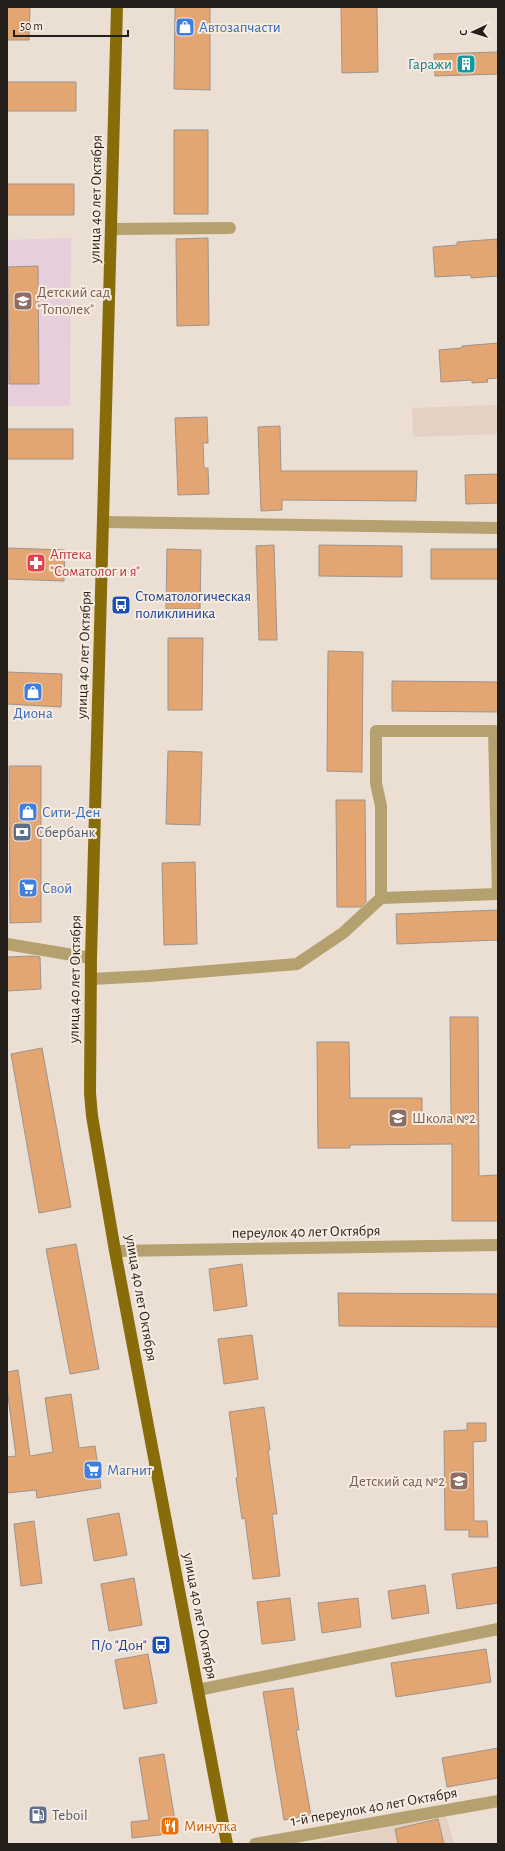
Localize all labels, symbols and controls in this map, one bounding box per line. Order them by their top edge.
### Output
scale bar [14,12,128,38]
north arrow [453,12,493,52]
shop icon: Автозапчасти [174,16,196,38]
text: 50 m [20,20,43,32]
place label: Автозапчасти [199,20,281,35]
text: С [458,29,469,36]
building icon: Гаражи [455,53,477,75]
place label: Гаражи [408,57,452,72]
street label: улица 40 лет Октября [87,135,105,264]
place label: Детский сад "Тополек" [37,285,110,317]
school or university icon: Детский сад "Тополек" [12,290,34,312]
place label: Аптека "Соматолог и я" [50,547,140,579]
pharmacy icon: Аптека "Соматолог и я" [25,552,47,574]
place label: Стоматологическая поликлиника [135,589,251,621]
street label: улица 40 лет Октября [74,591,94,720]
bus stop icon: Стоматологическая поликлиника [110,594,132,616]
shop icon: Диона [22,681,44,703]
place label: Диона [13,706,53,721]
shop icon: Сити-Ден [17,801,39,823]
place label: Сити-Ден [42,805,100,820]
bank icon: Сбербанк [11,821,33,843]
place label: Сбербанк [36,825,96,840]
supermarket icon: Свой [17,877,39,899]
place label: Свой [42,881,72,896]
street label: улица 40 лет Октября [66,915,84,1044]
school or university icon: Школа №2 [387,1107,409,1129]
place label: Школа №2 [412,1111,476,1126]
street label: переулок 40 лет Октября [231,1223,381,1241]
street label: улица 40 лет Октября [122,1233,160,1362]
supermarket icon: Магнит [82,1459,104,1481]
place label: Магнит [107,1463,153,1478]
school or university icon: Детский сад №2 [448,1470,470,1492]
place label: Детский сад №2 [349,1474,445,1489]
street label: улица 40 лет Октября [180,1551,220,1680]
bus stop icon: П/о "Дон" [150,1634,172,1656]
place label: П/о "Дон" [91,1638,147,1653]
street label: 1-й переулок 40 лет Октября [289,1785,459,1829]
fuel station icon: Teboil [27,1804,49,1826]
place label: Teboil [52,1808,88,1823]
restaurant icon: Минутка [159,1815,181,1837]
place label: Минутка [184,1819,237,1834]

